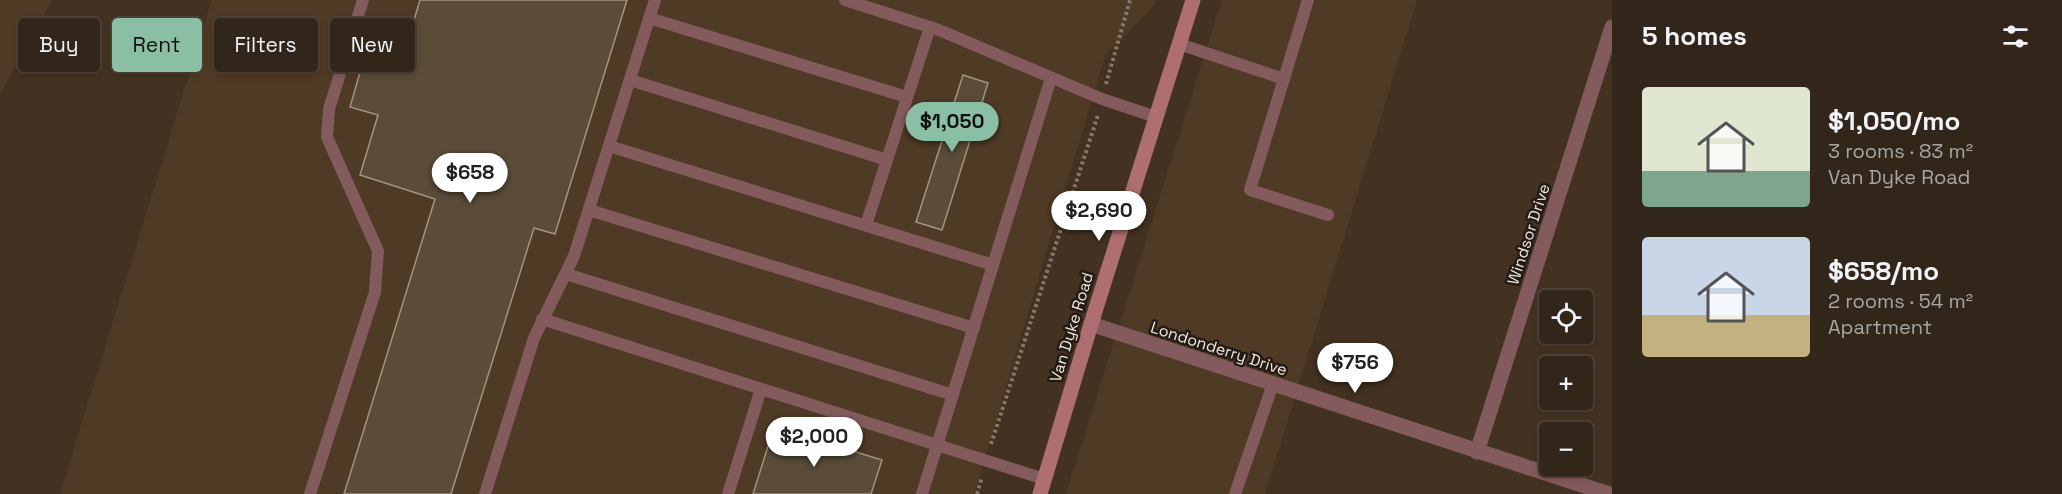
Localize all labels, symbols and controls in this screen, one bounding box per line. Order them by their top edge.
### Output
chip: Buy [18,18,100,72]
chip: Rent [112,18,202,72]
chip: Filters [214,18,318,72]
chip: New [330,18,415,72]
text: 5 homes [1642,19,1747,53]
icon: filters [1999,20,2032,53]
pin: $1,050 [903,102,1001,153]
text: $1,050/mo [1828,104,1960,138]
text: $1,050 [920,108,984,134]
icon: home [1690,111,1762,183]
text: 3 rooms · 83 m² [1828,138,1973,164]
pin: $658 [434,153,506,204]
text: $658 [446,159,494,185]
text: Van Dyke Road [1828,164,1970,190]
street label: Windsor Drive [1502,181,1555,287]
pin: $2,690 [1050,191,1148,242]
text: $2,690 [1065,197,1133,223]
text: $658/mo [1828,254,1939,288]
icon: home [1690,261,1762,333]
street label: Van Dyke Road [1045,270,1098,385]
text: 2 rooms · 54 m² [1828,288,1973,314]
map controls [1539,290,1593,476]
button: locate [1539,290,1593,344]
text: Apartment [1828,314,1932,340]
street label: Londonderry Drive [1148,316,1290,380]
pin: $756 [1319,343,1391,394]
text: $756 [1331,349,1379,375]
button: + [1539,356,1593,410]
pin: $2,000 [765,417,863,468]
button: − [1539,422,1593,476]
text: $2,000 [780,423,848,449]

